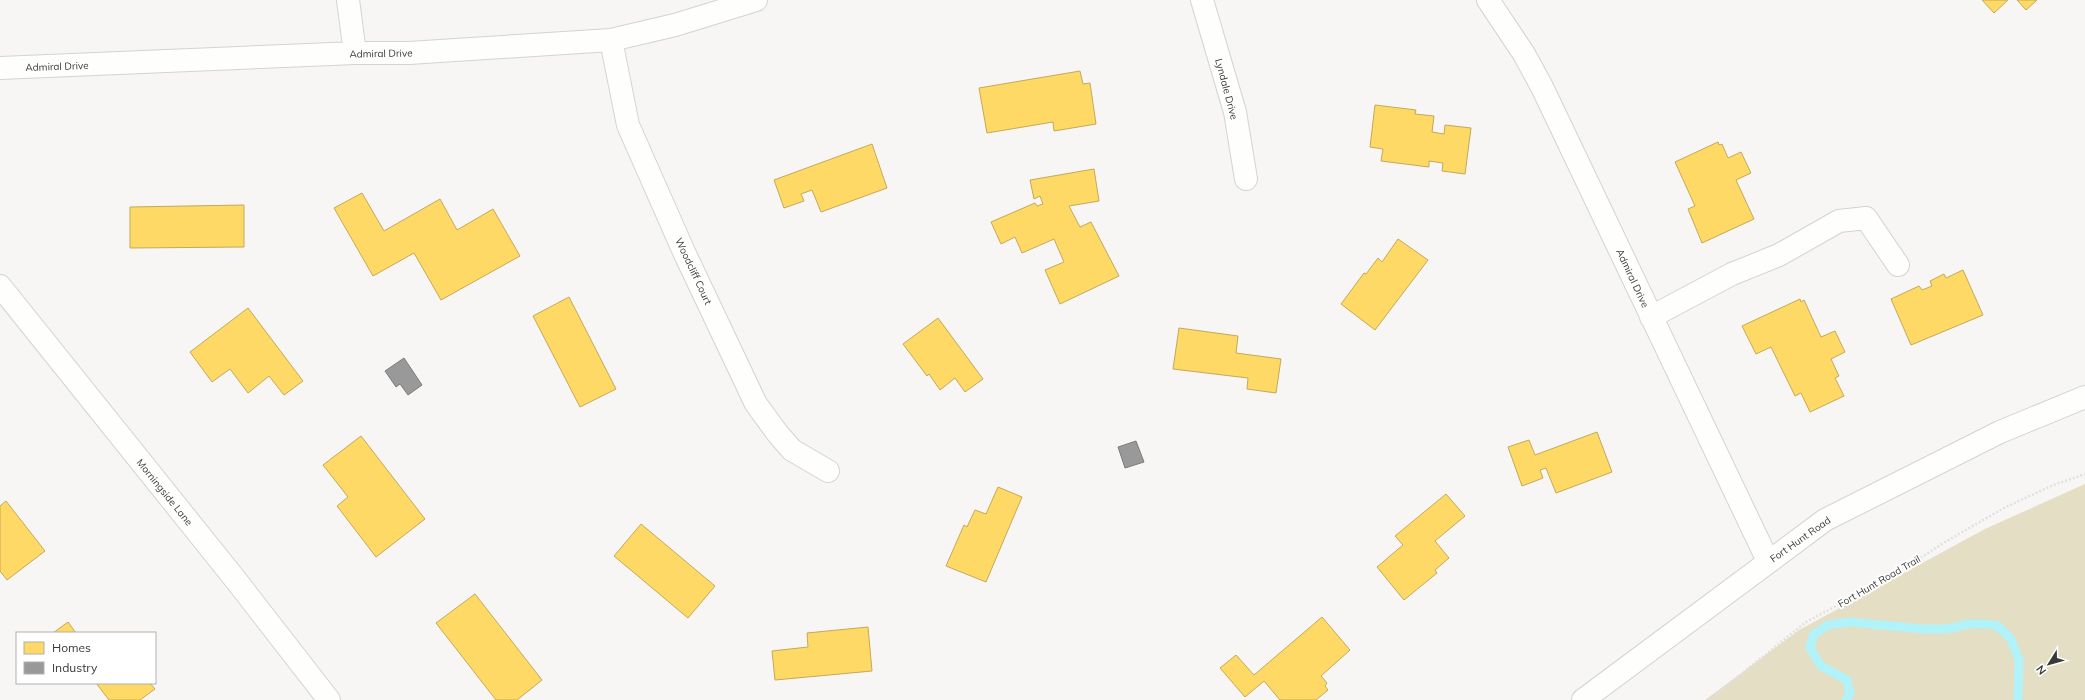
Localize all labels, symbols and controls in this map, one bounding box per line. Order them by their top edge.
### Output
street label: Admiral Drive [349,46,413,61]
street label: Lyndale Drive [1212,57,1241,121]
street label: Admiral Drive [25,59,89,74]
street label: Woodcliff Court [672,236,715,307]
street label: Admiral Drive [1613,247,1652,310]
street label: Morningside Lane [134,456,196,528]
street label: Fort Hunt Road [1767,514,1833,565]
street label: Fort Hunt Road Trail [1836,552,1923,610]
legend [16,632,156,684]
text: Homes [52,640,91,655]
north arrow [2029,644,2069,684]
text: Industry [52,660,98,675]
text: N [2033,662,2049,678]

